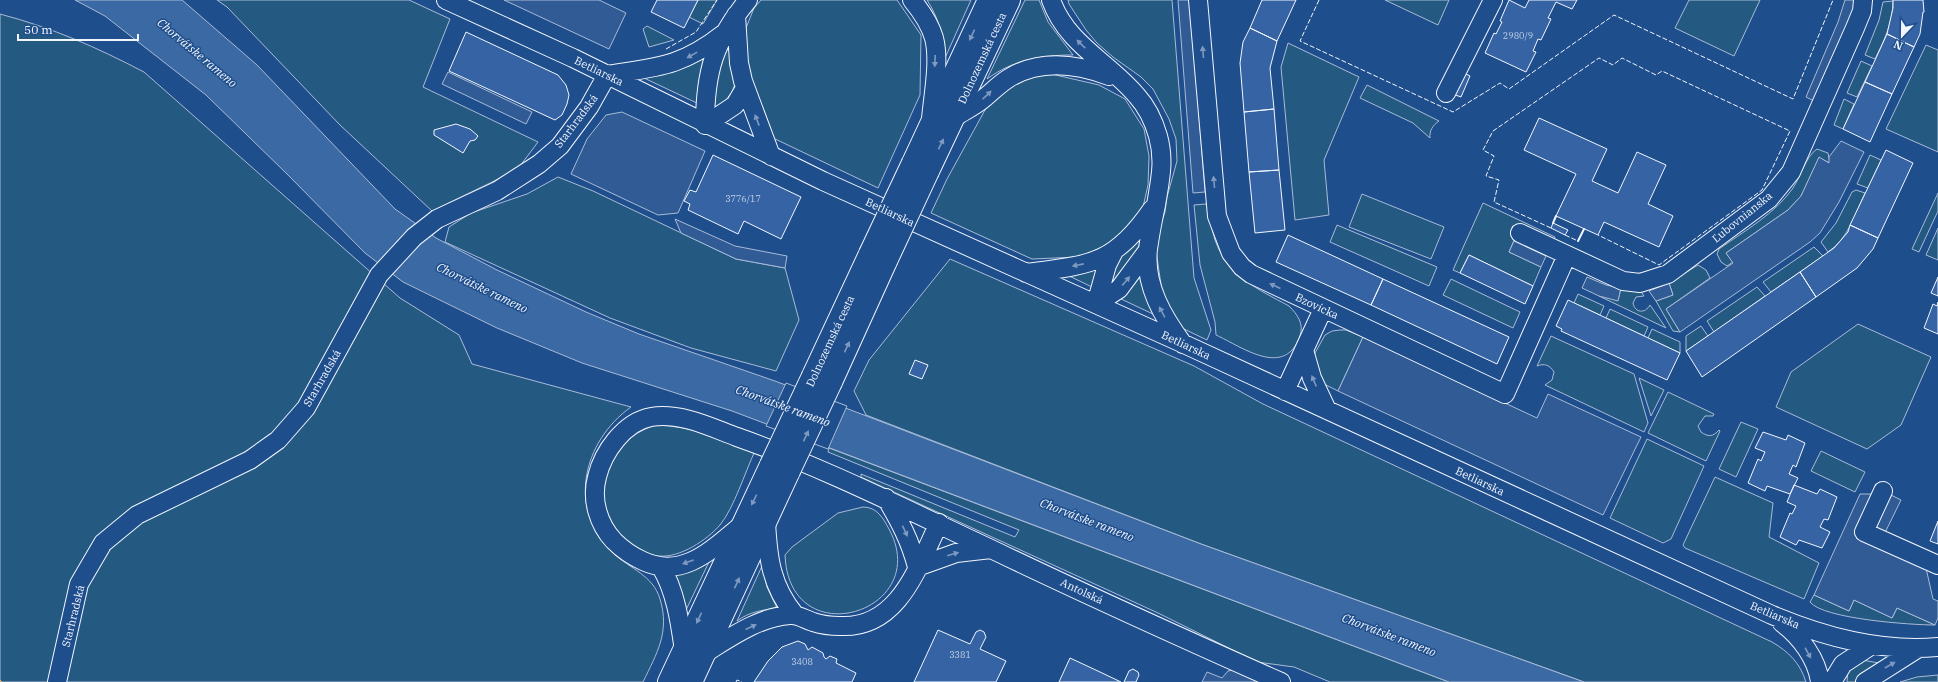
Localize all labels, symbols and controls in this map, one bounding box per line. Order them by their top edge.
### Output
street label: Dolnozemská cesta [955,10,1009,106]
water label: Chorvátske rameno [154,15,240,90]
scale bar [18,16,138,42]
north arrow [1882,16,1922,56]
text: 50 m [24,22,53,37]
one-way arrow [969,30,975,41]
house number: 2980/9 [1503,30,1533,41]
text: N [1891,37,1905,53]
one-way arrow [1076,39,1086,49]
one-way arrow [1199,46,1206,58]
one-way arrow [686,52,698,58]
street label: Betliarska [572,53,626,89]
one-way arrow [932,55,938,68]
one-way arrow [982,90,992,100]
street label: Starhradská [551,91,601,151]
one-way arrow [754,113,760,125]
one-way arrow [938,138,945,150]
one-way arrow [1211,176,1218,188]
street label: Ľubovnianska [1709,189,1775,245]
house number: 3776/17 [725,193,761,204]
street label: Betliarska [863,195,917,229]
water label: Chorvátske rameno [434,259,530,316]
one-way arrow [1072,263,1084,269]
one-way arrow [1121,276,1130,287]
one-way arrow [1269,283,1281,289]
street label: Bzovícka [1293,290,1341,322]
street label: Dolnozemská cesta [803,293,857,389]
one-way arrow [1159,306,1165,318]
street label: Betliarska [1159,328,1213,362]
one-way arrow [844,341,850,352]
street label: Starhradská [300,347,344,409]
one-way arrow [1310,375,1317,387]
water label: Chorvátske rameno [734,381,833,430]
one-way arrow [803,430,809,441]
street label: Betliarska [1453,464,1507,498]
one-way arrow [751,495,757,506]
water label: Chorvátske rameno [1038,495,1136,544]
one-way arrow [902,525,908,537]
one-way arrow [947,551,959,557]
one-way arrow [682,560,694,566]
street label: Antolská [1058,575,1106,607]
one-way arrow [734,578,740,589]
street label: Starhradská [59,584,87,648]
street label: Betliarska [1748,598,1802,632]
water label: Chorvátske rameno [1340,610,1438,659]
one-way arrow [696,612,702,624]
one-way arrow [745,624,756,630]
one-way arrow [1805,647,1812,659]
house number: 3381 [949,649,971,660]
house number: 3408 [791,656,813,667]
one-way arrow [1884,661,1896,668]

